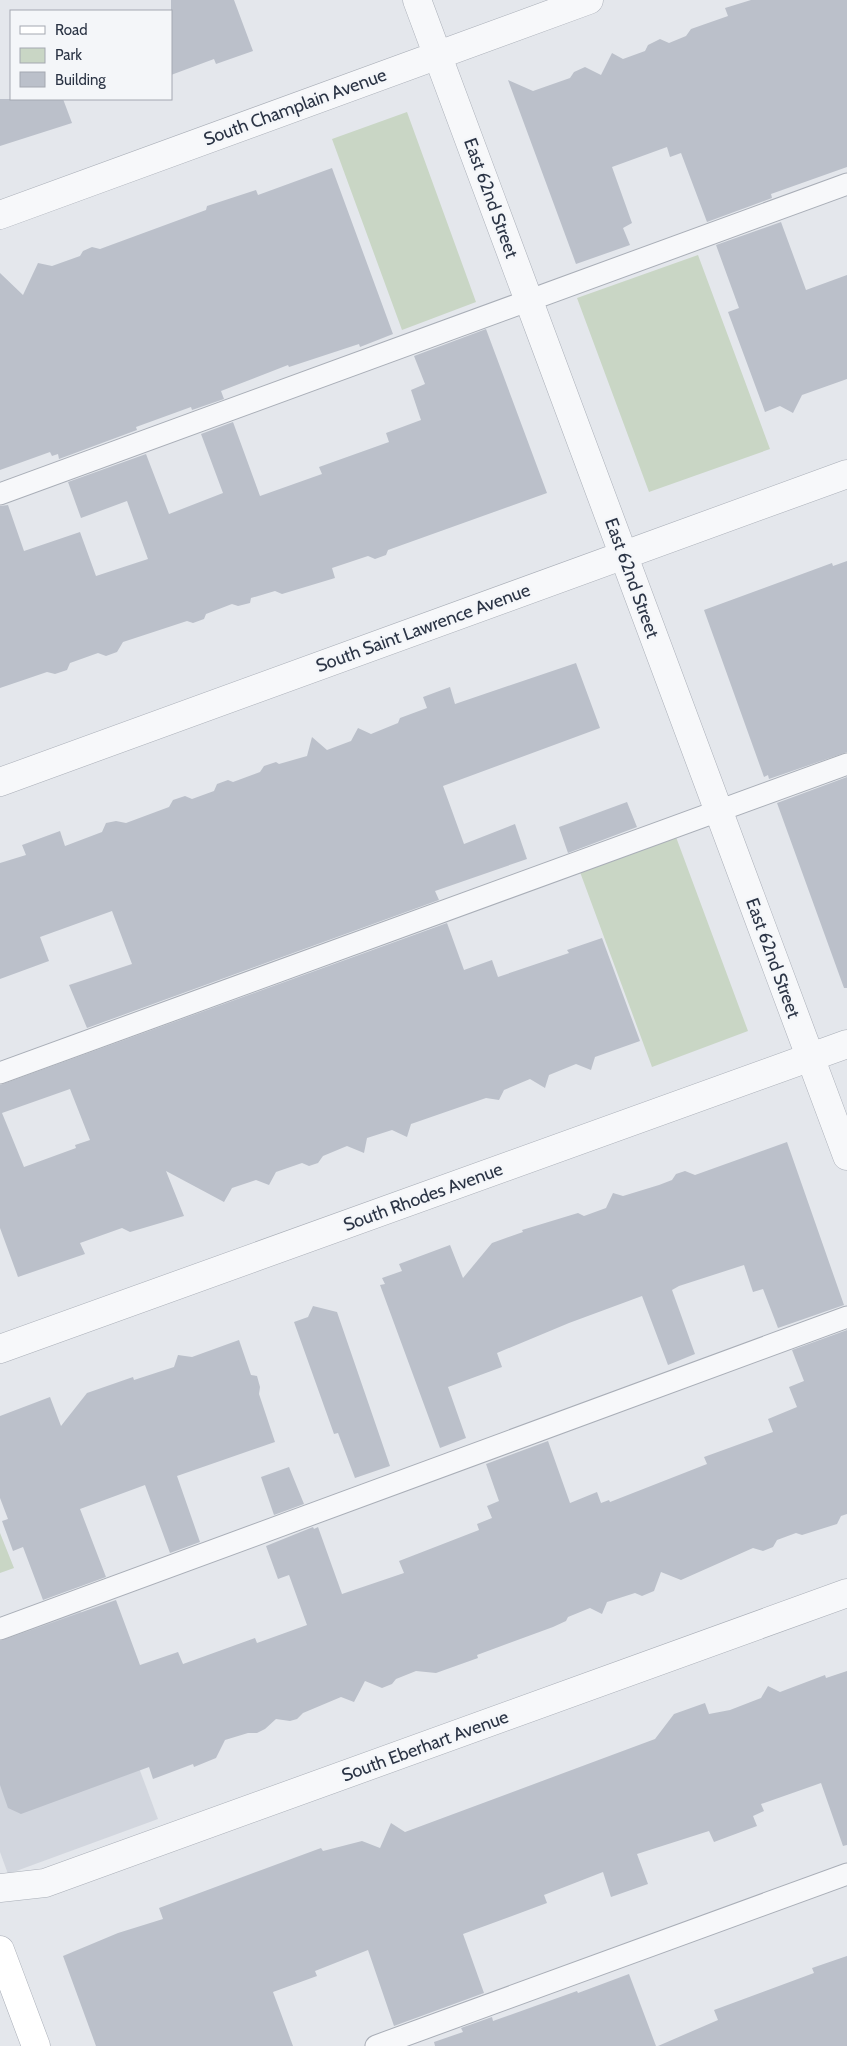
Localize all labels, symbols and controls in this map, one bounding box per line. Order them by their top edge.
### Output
legend [10,10,172,100]
text: Road [55,21,88,39]
text: Park [55,46,82,64]
street label: South Champlain Avenue [201,64,389,150]
text: Building [55,71,106,89]
street label: East 62nd Street [459,135,523,261]
street label: East 62nd Street [600,515,664,641]
street label: South Saint Lawrence Avenue [313,579,533,677]
street label: East 62nd Street [741,895,805,1021]
street label: South Rhodes Avenue [340,1158,506,1236]
street label: South Eberhart Avenue [339,1706,511,1786]

